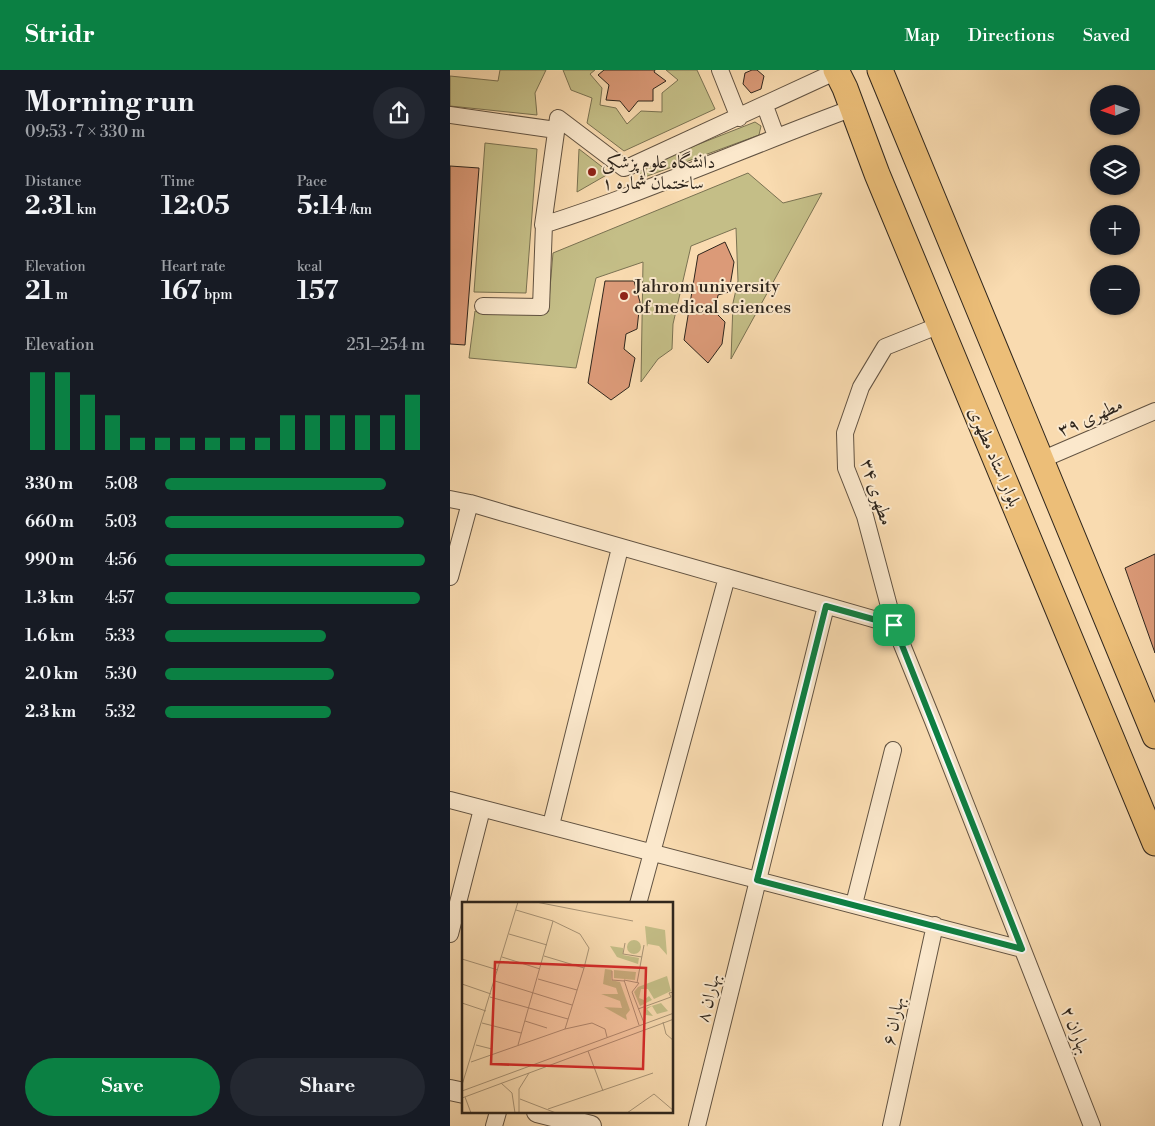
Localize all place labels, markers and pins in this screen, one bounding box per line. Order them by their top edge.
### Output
place label: دانشگاه علوم پزشکی ساختمان شماره ۱ [602,150,715,195]
marker: دانشگاه علوم پزشکی ساختمان شماره ۱ [586,166,598,178]
place label: Jahrom university of medical sciences [633,275,791,319]
marker: Jahrom university of medical sciences [618,290,630,302]
pin [873,604,915,646]

